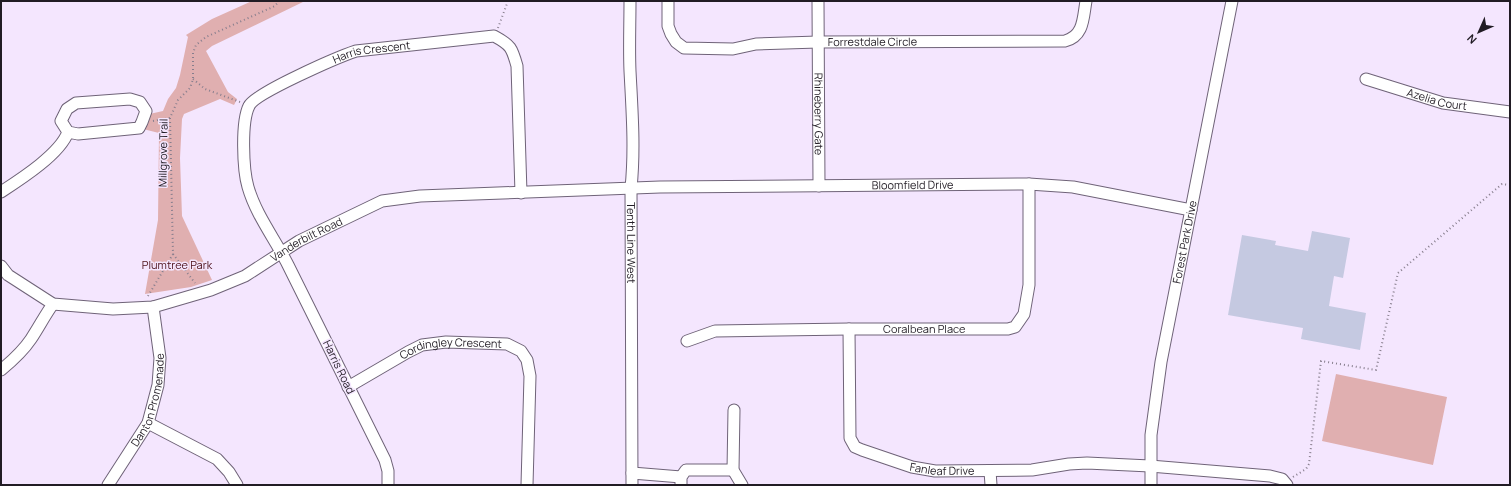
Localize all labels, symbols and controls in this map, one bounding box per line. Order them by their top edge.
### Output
north arrow [1459,12,1499,52]
text: N [1463,31,1480,48]
street label: Forrestdale Circle [828,34,918,49]
street label: Harris Crescent [330,37,411,66]
street label: Rhineberry Gate [811,73,827,156]
street label: Azelia Court [1405,84,1468,113]
street label: Millgrove Trail [154,119,171,187]
street label: Bloomfield Drive [872,177,954,192]
street label: Forest Park Drive [1169,198,1200,285]
street label: Tenth Line West [624,202,639,284]
street label: Vanderbilt Road [267,213,345,265]
park label: Plumtree Park [142,257,213,272]
street label: Coralbean Place [883,321,966,336]
street label: Cordingley Crescent [396,334,502,362]
street label: Harris Road [320,337,359,396]
street label: Danton Promenade [127,352,167,449]
street label: Fanleaf Drive [909,459,975,478]

